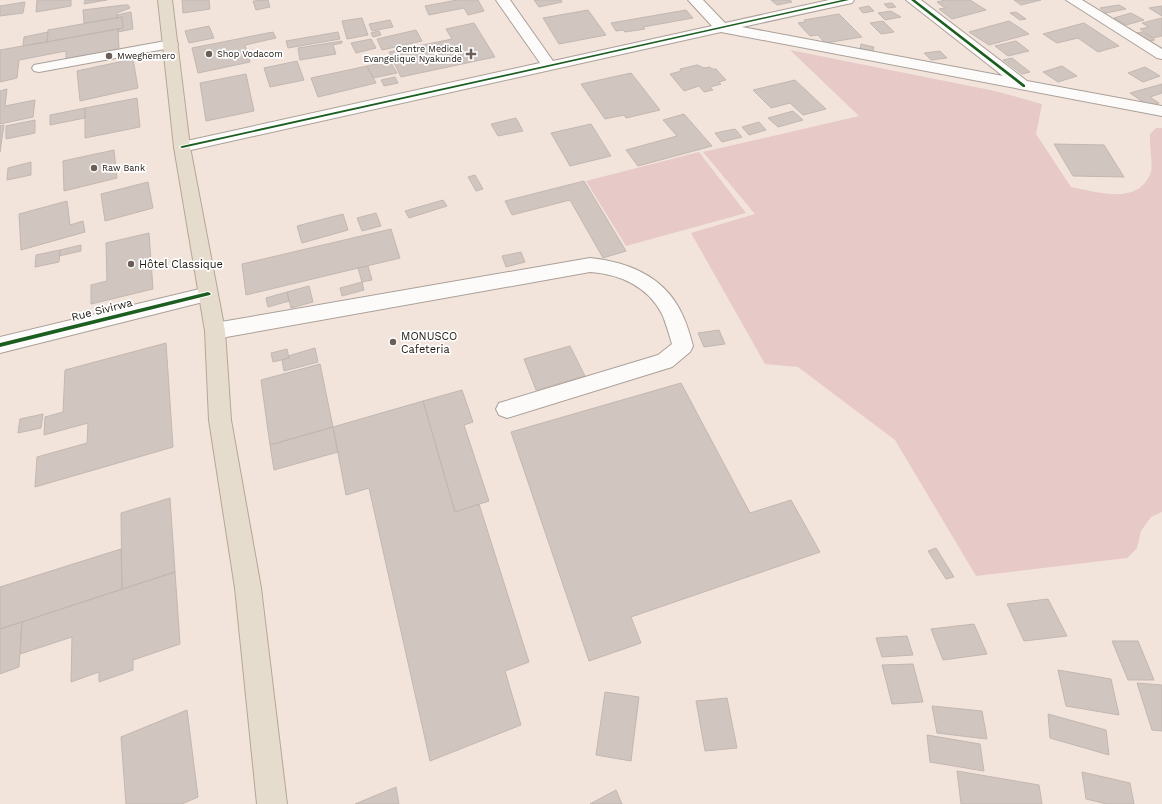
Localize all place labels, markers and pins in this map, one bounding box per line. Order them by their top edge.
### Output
place label: Centre Medical Evangelique Nyakunde [363,44,462,64]
marker: Centre Medical Evangelique Nyakunde [465,48,477,60]
marker: Shop Vodacom [204,49,214,59]
place label: Shop Vodacom [217,49,283,59]
marker: Mweghemero [104,51,114,61]
place label: Mweghemero [117,51,176,61]
marker: Raw Bank [89,163,99,173]
place label: Raw Bank [102,163,145,173]
place label: Hôtel Classique [139,258,223,271]
marker: Hôtel Classique [126,259,136,269]
place label: MONUSCO Cafeteria [401,330,457,356]
marker: MONUSCO Cafeteria [388,337,398,347]

